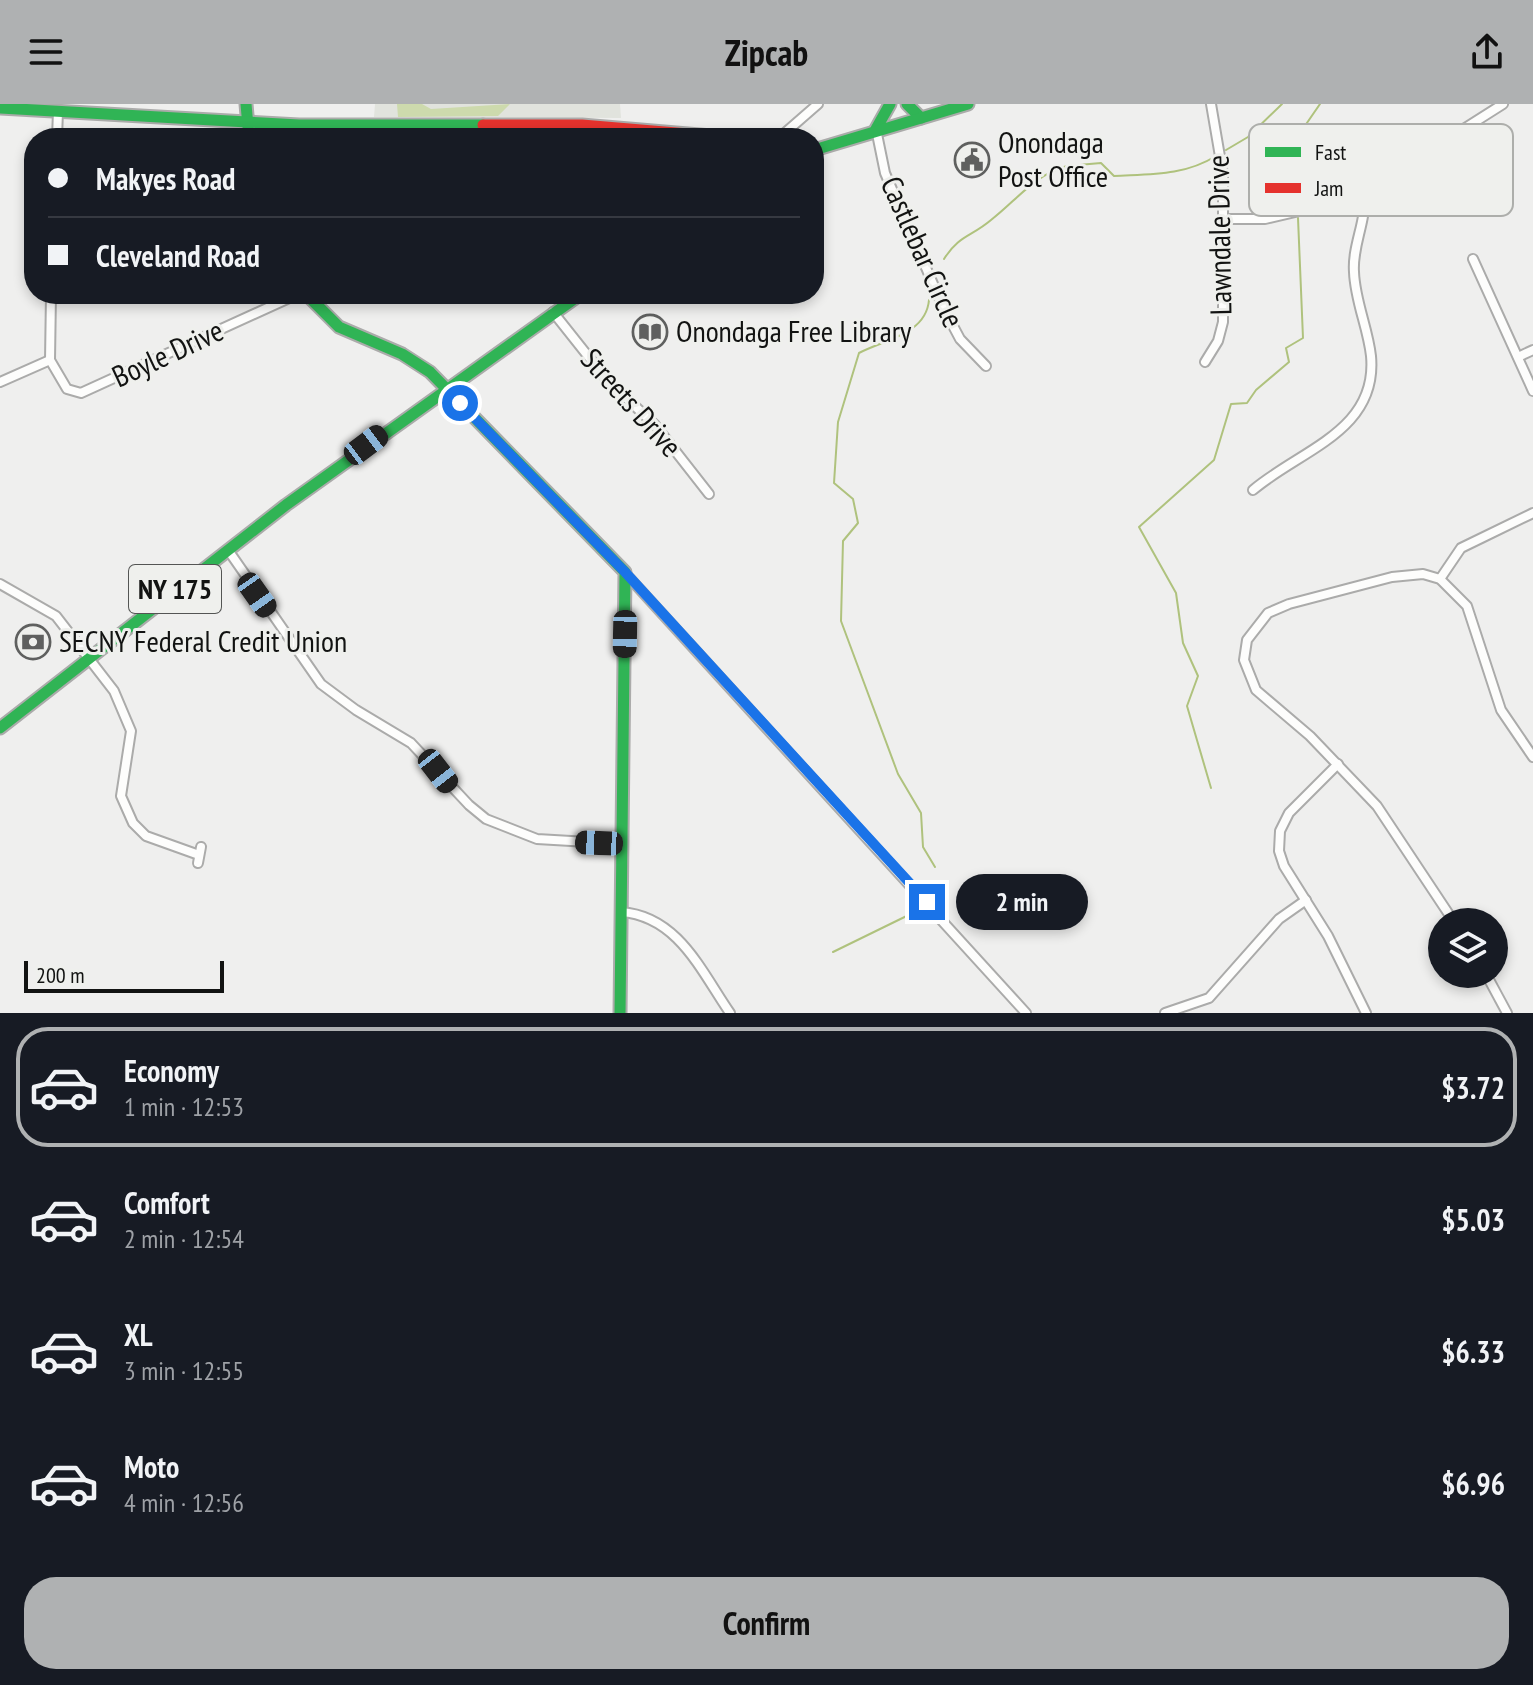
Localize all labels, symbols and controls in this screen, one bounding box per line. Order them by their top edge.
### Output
text: Zipcab [725,29,808,76]
icon: menu [24,30,68,74]
icon: share [1465,30,1509,74]
place label: Onondaga Post Office [998,122,1108,195]
legend [1249,124,1513,216]
text: Fast [1315,138,1346,166]
public building icon: Onondaga Post Office [953,141,991,179]
street label: Lawndale Drive [1198,155,1239,315]
text: Makyes Road [96,159,235,198]
street label: Castlebar Circle [873,170,974,333]
text: Jam [1314,174,1343,202]
text: Cleveland Road [96,236,260,275]
street label: Boyle Drive [106,310,229,395]
place label: Onondaga Free Library [676,311,912,350]
library icon: Onondaga Free Library [631,313,669,351]
street label: Streets Drive [573,339,691,465]
route start [442,385,478,421]
car [340,421,392,469]
road number: NY 175 [129,565,221,613]
car [233,568,281,622]
car [613,610,637,658]
place label: SECNY Federal Credit Union [59,621,347,660]
bank icon: SECNY Federal Credit Union [14,623,52,661]
car [414,745,462,797]
car [575,830,623,856]
callout: 2 min [955,874,1087,930]
route end [909,884,945,920]
text: 2 min [996,885,1048,918]
map controls [1428,908,1508,988]
button: layers [1428,908,1508,988]
scale bar [24,957,224,993]
text: 200 m [36,961,85,989]
icon: car [28,1051,100,1123]
text: Economy [124,1051,219,1090]
text: $3.72 [1441,1068,1505,1107]
text: 1 min · 12:53 [124,1090,244,1123]
icon: car [28,1183,100,1255]
text: Comfort [124,1183,210,1222]
text: $5.03 [1441,1200,1505,1239]
text: 2 min · 12:54 [124,1222,244,1255]
icon: car [28,1315,100,1387]
text: XL [124,1315,153,1354]
text: $6.33 [1441,1332,1505,1371]
text: 3 min · 12:55 [124,1354,244,1387]
icon: car [28,1447,100,1519]
text: Moto [124,1447,179,1486]
text: $6.96 [1441,1464,1505,1503]
text: 4 min · 12:56 [124,1486,244,1519]
button: Confirm [24,1577,1509,1669]

